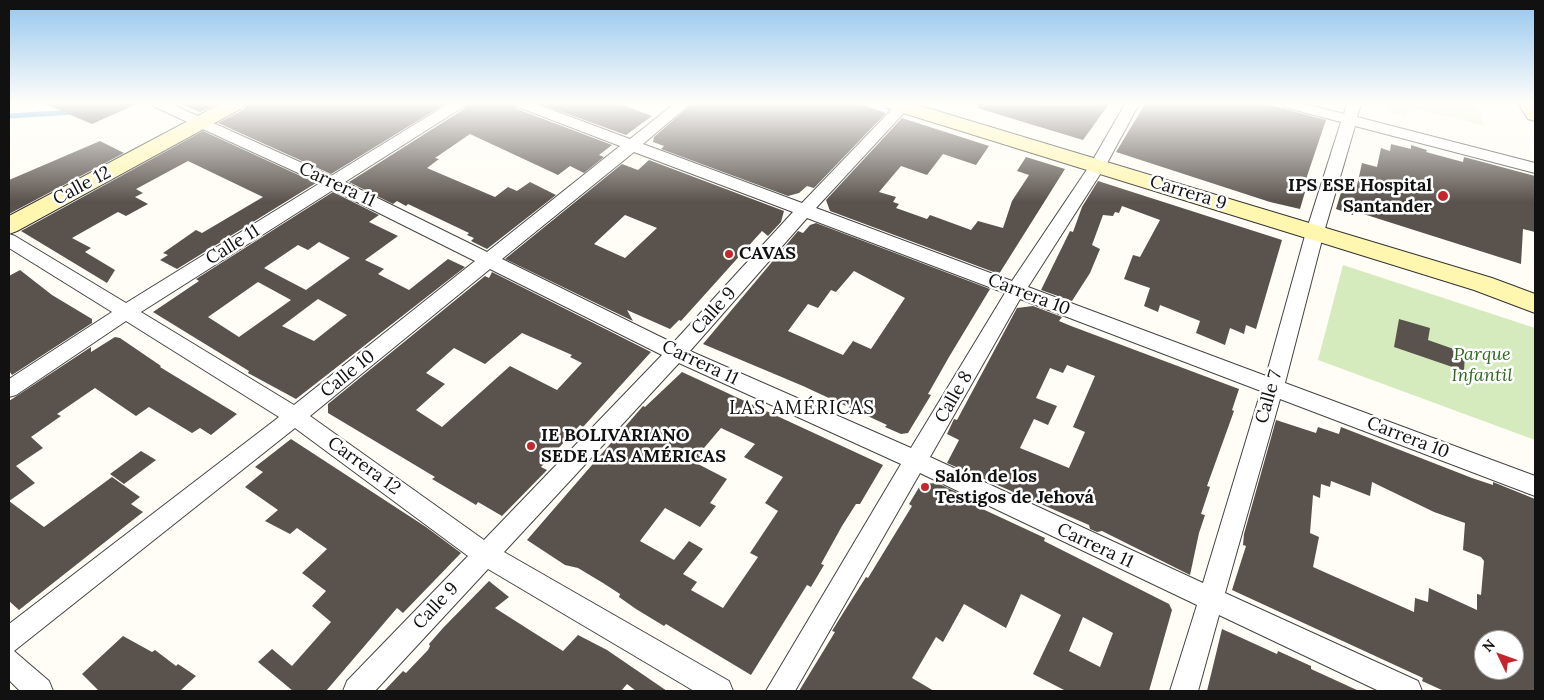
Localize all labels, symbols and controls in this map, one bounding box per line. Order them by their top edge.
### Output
street label: Carrera 11 [295,158,379,212]
street label: Calle 12 [49,162,115,210]
street label: Carrera 9 [1147,171,1229,215]
place label: IPS ESE Hospital Santander [1288,175,1432,218]
marker: IPS ESE Hospital Santander [1436,189,1450,203]
street label: Calle 11 [202,220,264,270]
place label: CAVAS [739,243,796,265]
marker: CAVAS [723,248,735,260]
street label: Carrera 10 [985,269,1073,321]
street label: Calle 9 [687,283,741,339]
street label: Carrera 11 [658,336,742,390]
park label: Parque Infantil [1452,344,1512,386]
street label: Calle 10 [316,346,380,402]
street label: Calle 8 [931,367,977,427]
street label: Calle 7 [1251,368,1287,426]
district label: LAS AMÉRICAS [727,398,877,420]
street label: Carrera 10 [1364,412,1452,464]
place label: IE BOLIVARIANO SEDE LAS AMÉRICAS [541,425,726,468]
street label: Carrera 12 [323,432,405,500]
marker: IE BOLIVARIANO SEDE LAS AMÉRICAS [525,440,537,452]
place label: Salón de los Testigos de Jehová [935,466,1094,508]
marker: Salón de los Testigos de Jehová [919,481,931,493]
street label: Carrera 11 [1053,519,1137,573]
street label: Calle 9 [409,578,463,634]
north arrow [1474,630,1524,680]
text: N [1478,636,1499,656]

